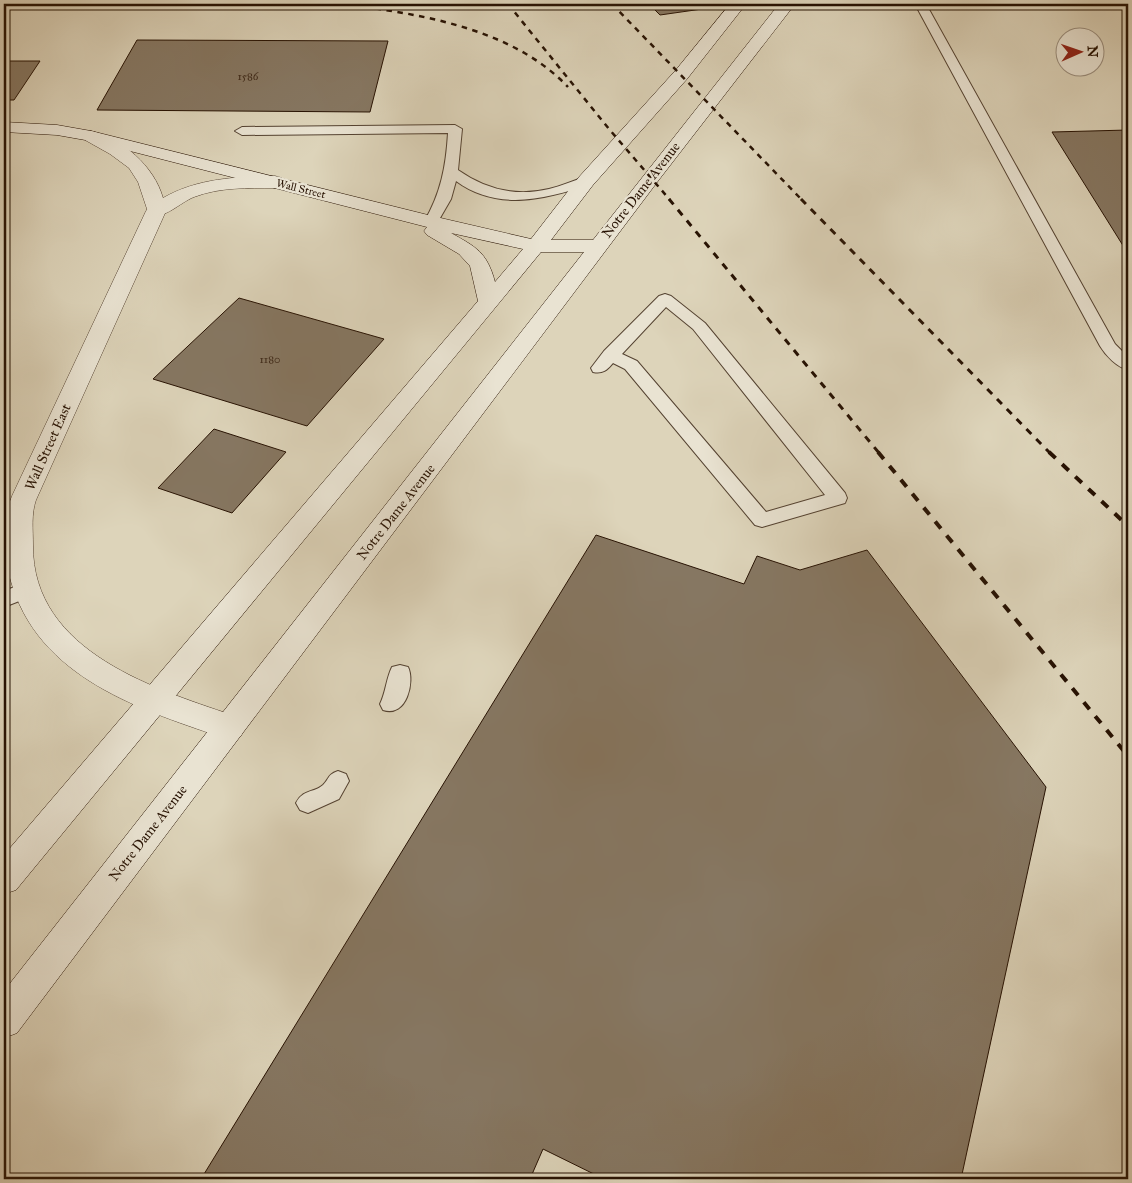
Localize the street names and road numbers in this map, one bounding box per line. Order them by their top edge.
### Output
street label: Notre Dame Avenue [598,138,684,241]
street label: Wall Street [275,177,327,201]
street label: Wall Street East [21,401,75,493]
street label: Notre Dame Avenue [353,460,439,563]
street label: Notre Dame Avenue [105,781,191,884]

